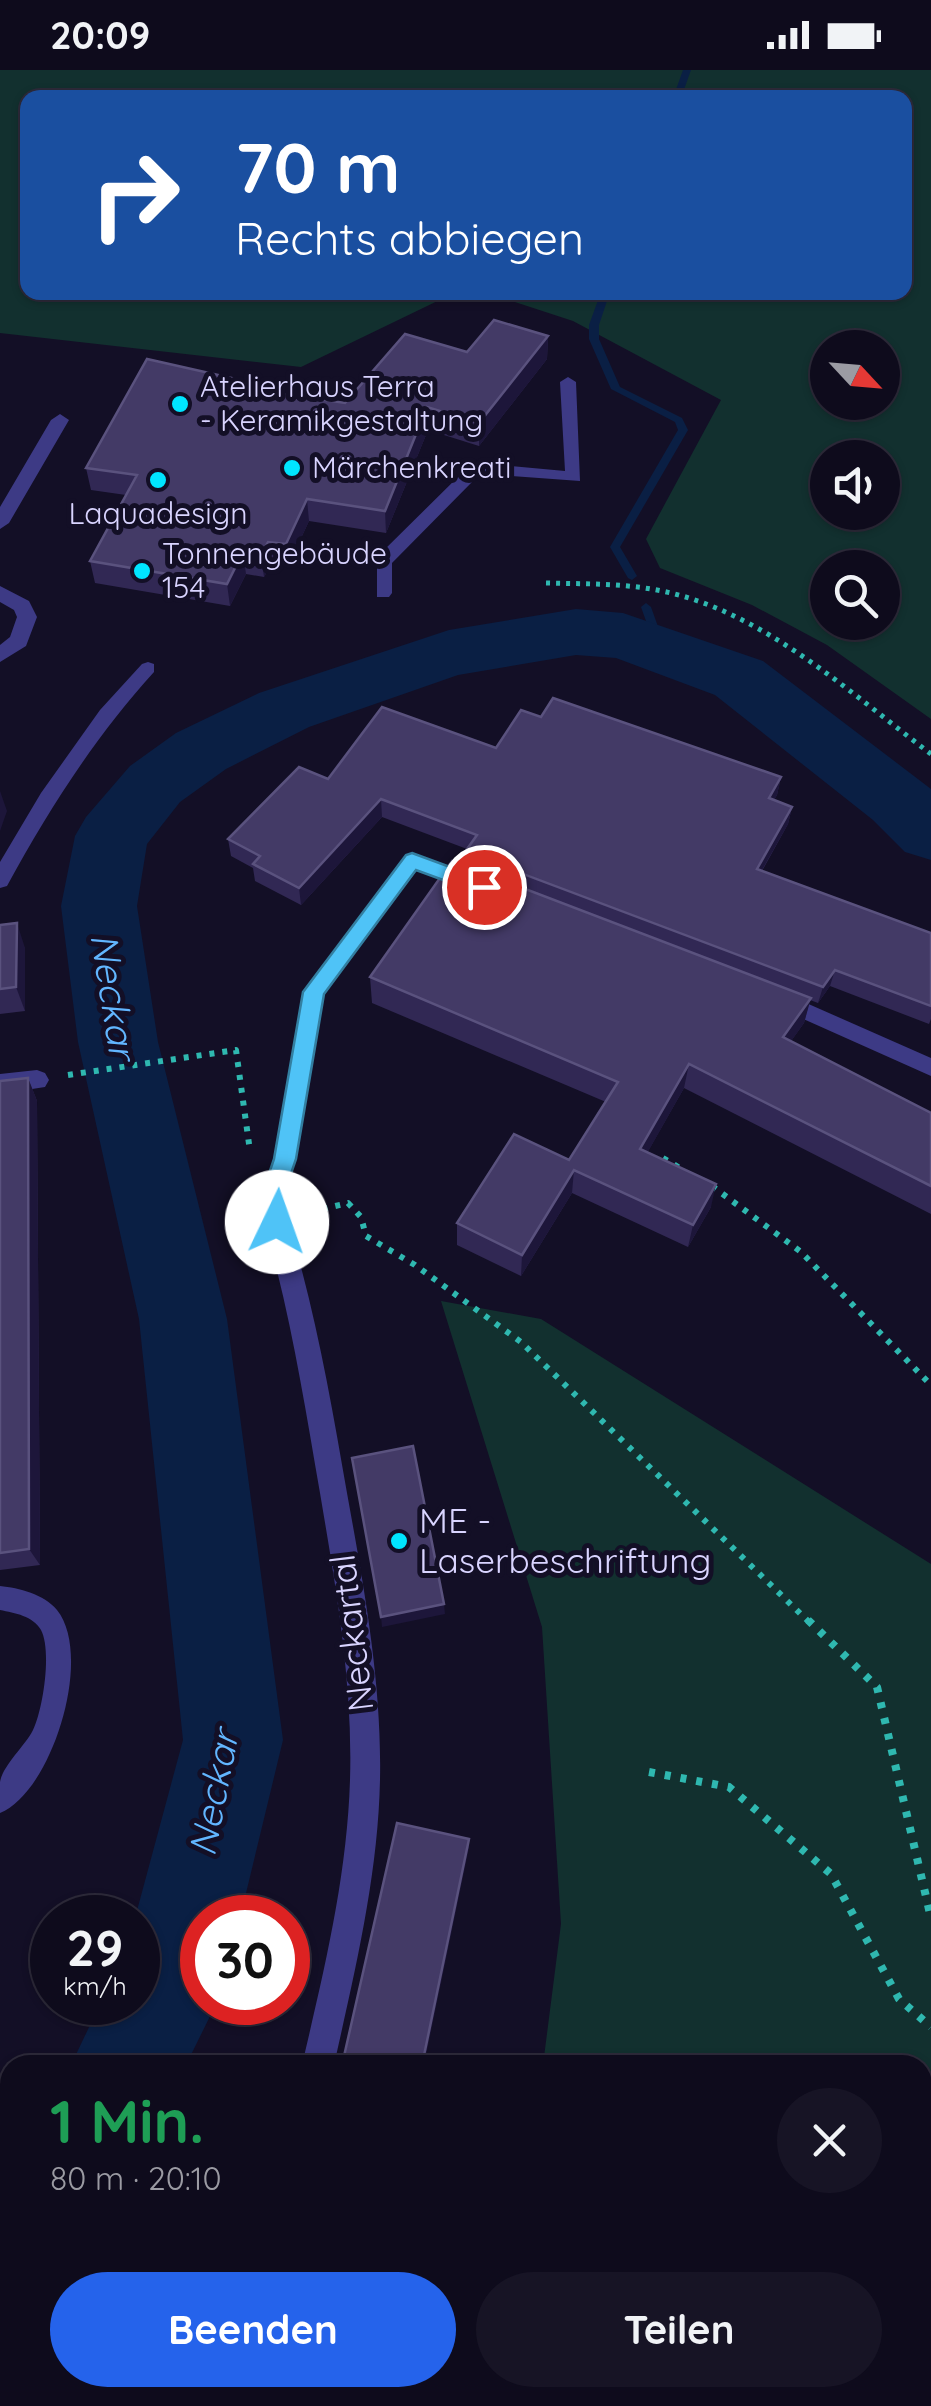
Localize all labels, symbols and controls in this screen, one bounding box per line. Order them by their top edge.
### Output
text: 20:09 [50,11,150,59]
text: 70 m [235,123,401,211]
icon: right [70,130,200,260]
text: Rechts abbiegen [235,210,584,266]
north arrow [810,330,900,420]
map controls [810,330,900,640]
place label: Atelierhaus Terra - Keramikgestaltung [200,367,483,439]
marker: Atelierhaus Terra - Keramikgestaltung [169,393,191,415]
button: sound [810,440,900,530]
place label: Märchenkreati [312,448,512,486]
marker: Märchenkreati [281,457,303,479]
marker: Laquadesign [147,469,169,491]
place label: Laquadesign [68,494,248,532]
place label: Tonnengebäude 154 [162,534,387,606]
button: search [810,550,900,640]
marker: Tonnengebäude 154 [131,560,153,582]
pin [442,845,527,930]
icon: arrive [457,860,512,915]
water label: Neckar [80,930,148,1066]
position arrow [225,1170,329,1274]
place label: ME - Laserbeschriftung [419,1498,711,1582]
marker: ME - Laserbeschriftung [388,1530,410,1552]
street label: Neckartal [320,1552,382,1714]
water label: Neckar [177,1722,249,1860]
speed limit sign: 30 [180,1895,310,2025]
text: 29 [67,1916,123,1979]
text: km/h [63,1970,127,2001]
text: 1 Min. [50,2083,204,2158]
button: close [777,2088,882,2193]
text: 80 m · 20:10 [50,2158,222,2198]
button: Beenden [50,2272,456,2387]
button: Teilen [476,2272,882,2387]

